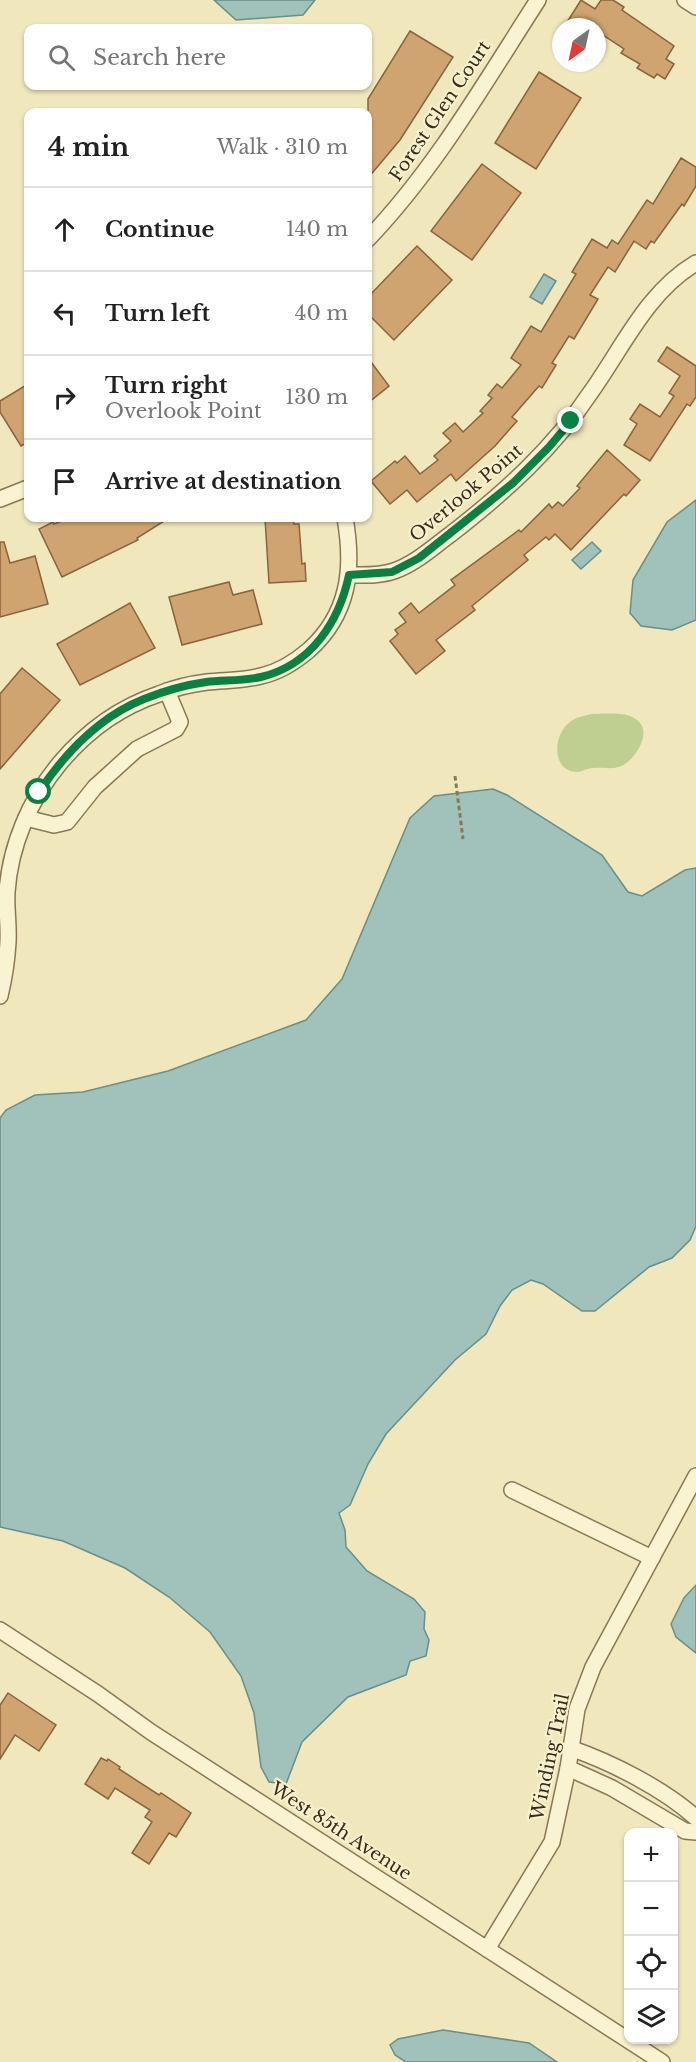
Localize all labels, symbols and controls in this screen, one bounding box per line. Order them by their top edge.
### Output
north arrow [552,18,606,72]
search box [24,24,372,90]
street label: Forest Glen Court [385,36,495,186]
icon: search [45,41,78,74]
text: Search here [93,44,226,71]
text: 4 min [48,131,129,163]
text: Walk · 310 m [217,135,348,159]
icon: ahead [48,213,81,246]
text: Continue [105,216,214,243]
text: 140 m [286,217,348,241]
icon: left [48,297,81,330]
text: Turn left [105,300,210,327]
text: 40 m [295,301,348,325]
text: Turn right [105,372,227,399]
icon: right [48,381,81,414]
text: 130 m [285,385,348,409]
text: Overlook Point [105,399,262,423]
route end [557,407,583,433]
street label: Overlook Point [405,439,527,547]
icon: arrive [48,465,81,498]
text: Arrive at destination [105,468,342,495]
route start [25,778,51,804]
street label: Winding Trail [526,1691,574,1823]
street label: West 85th Avenue [266,1777,416,1885]
map controls [624,1828,678,2044]
button: + [624,1828,678,1882]
button: − [624,1882,678,1936]
button: locate [624,1936,678,1990]
button: layers [624,1990,678,2044]

